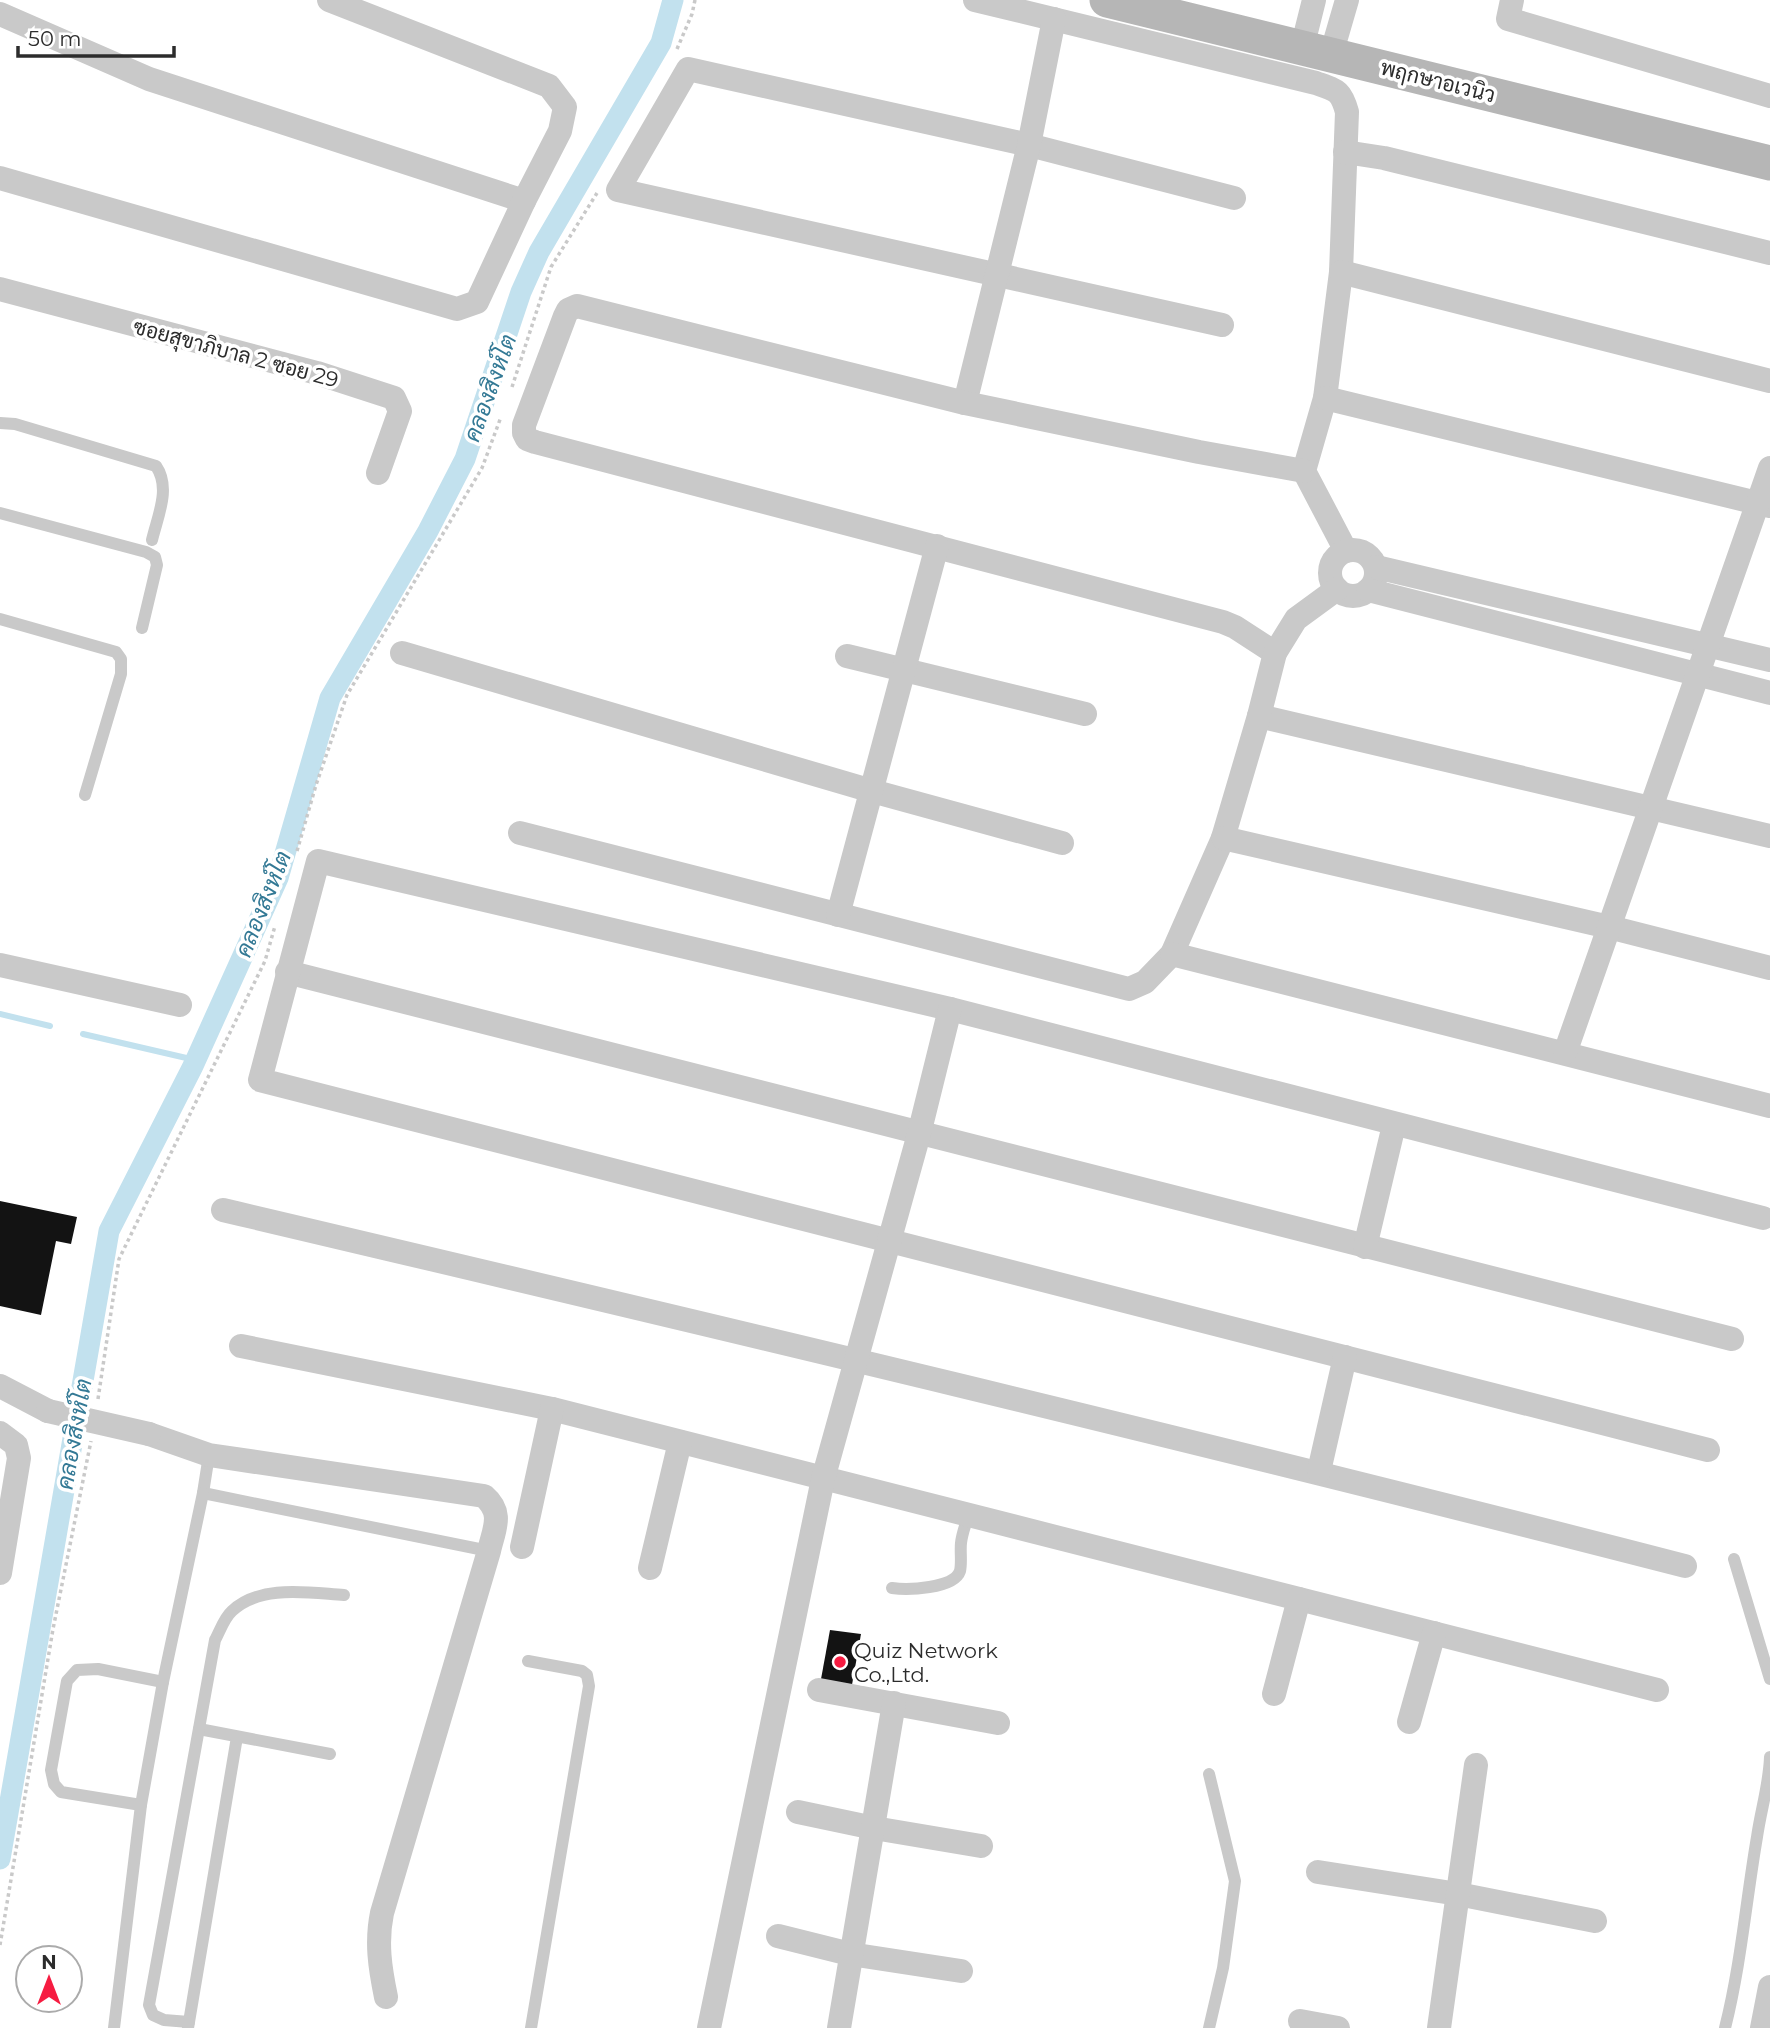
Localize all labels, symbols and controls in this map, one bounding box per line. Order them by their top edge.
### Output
scale bar [18,14,173,58]
text: 50 m [28,26,82,51]
street label: พฤกษาอเวนิว [1378,55,1498,107]
street label: ซอยสุขาภิบาล 2 ซอย 29 [130,314,341,394]
water label: คลองสิงห์โต [456,330,522,446]
water label: คลองสิงห์โต [227,846,297,961]
water label: คลองสิงห์โต [48,1376,98,1492]
place label: Quiz Network Co.,Ltd. [854,1638,998,1687]
marker: Quiz Network Co.,Ltd. [832,1654,848,1670]
north arrow [14,1944,84,2014]
text: N [41,1951,57,1974]

